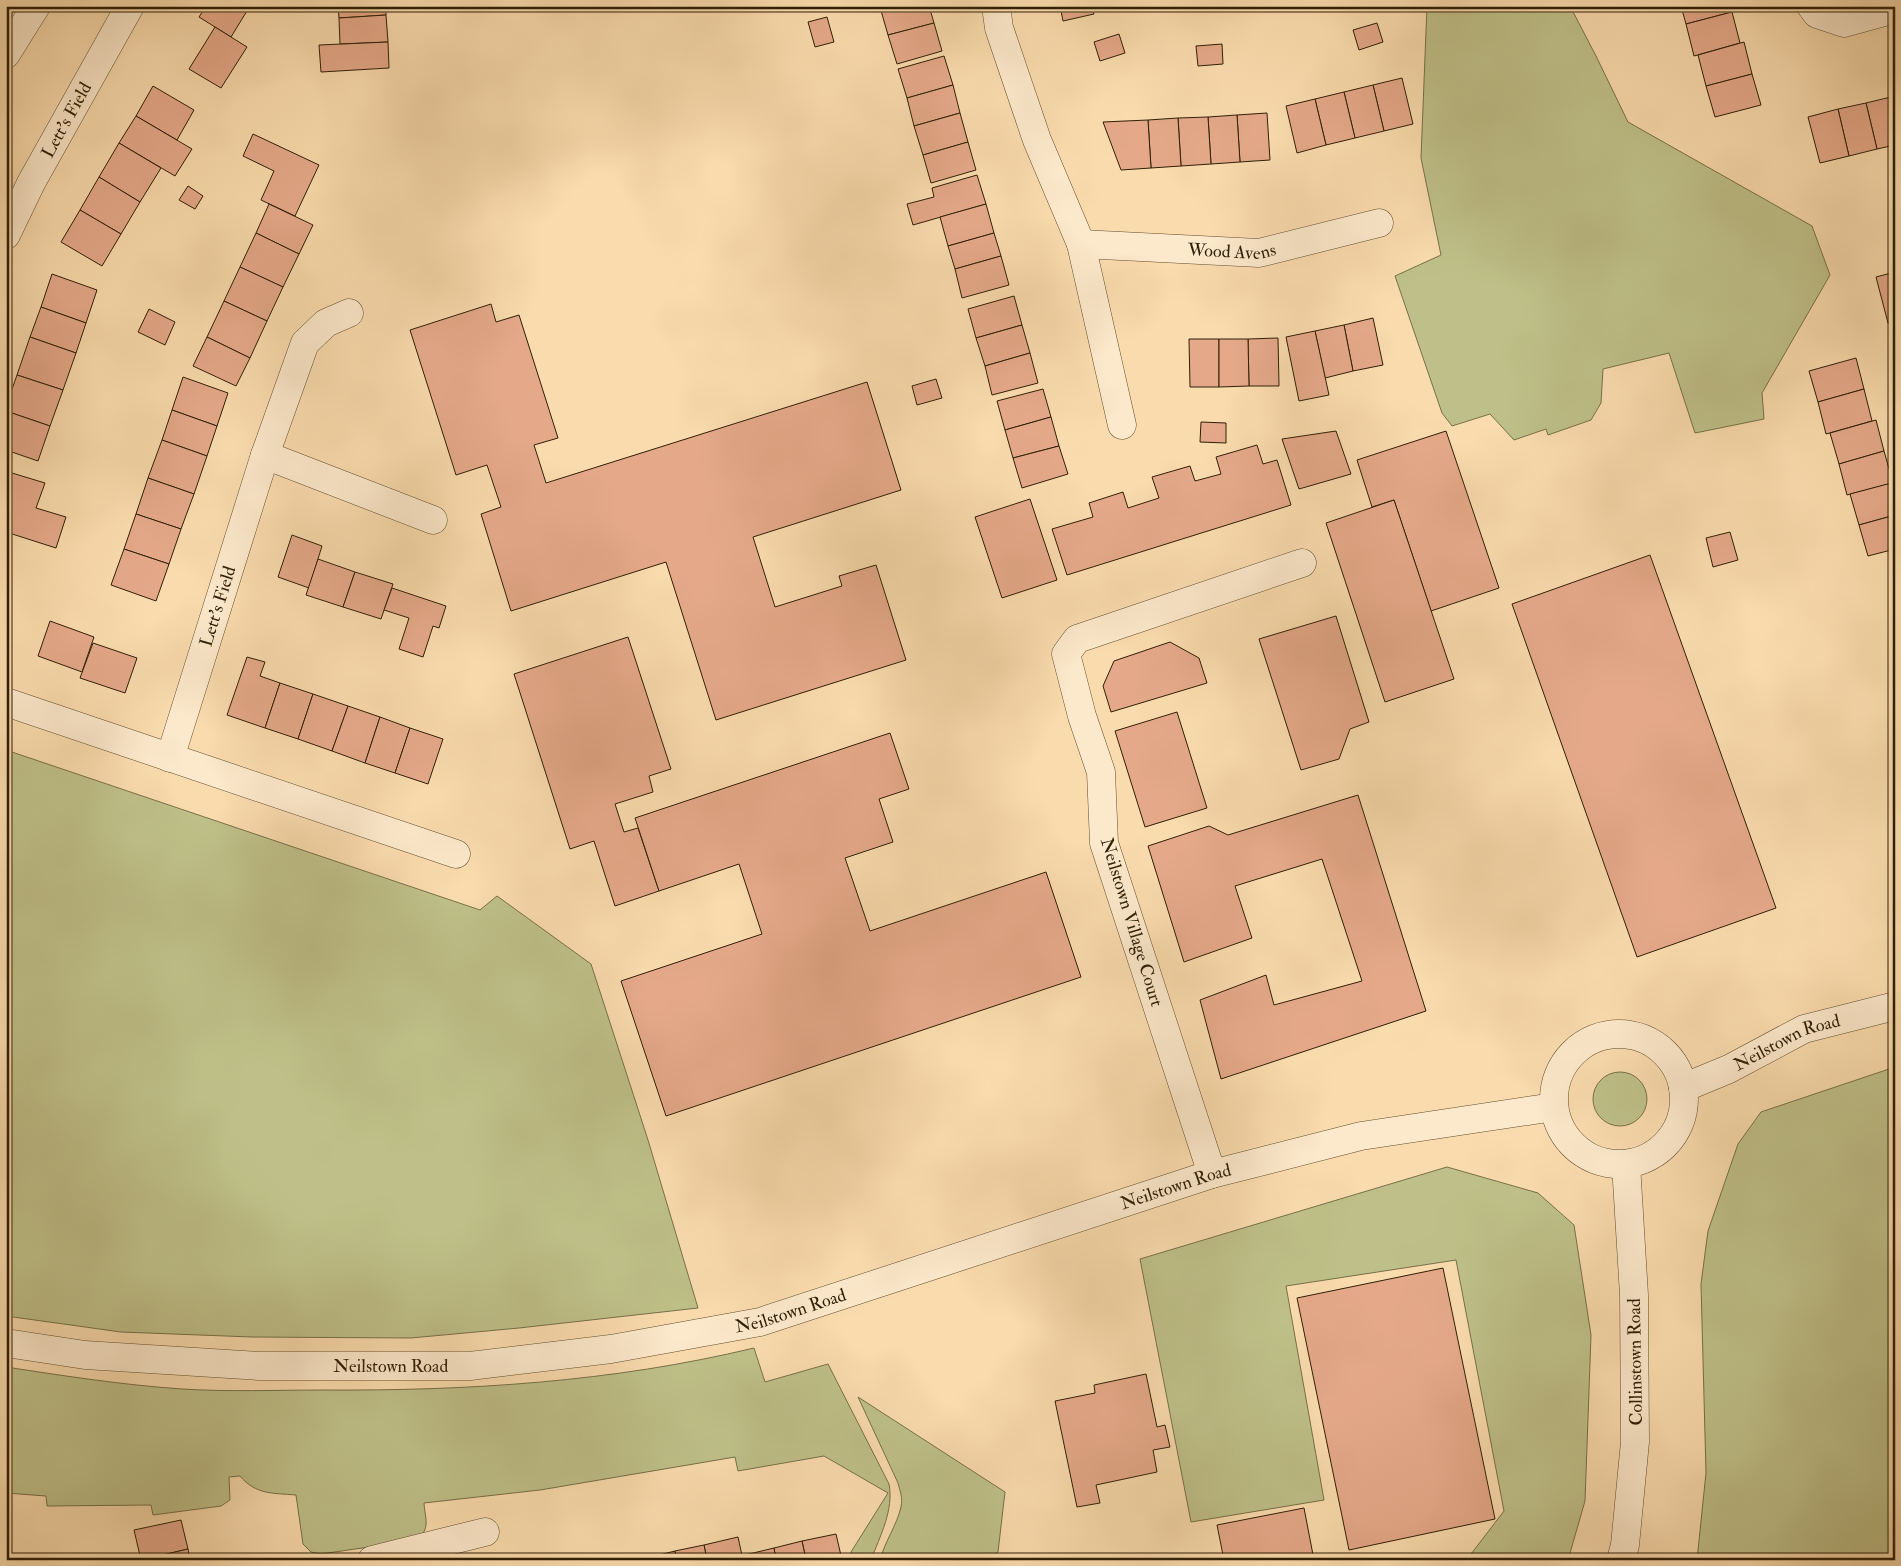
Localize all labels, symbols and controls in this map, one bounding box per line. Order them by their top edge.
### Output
street label: Lett's Field [36,78,97,162]
street label: Wood Avens [1186,238,1278,265]
street label: Lett's Field [195,563,242,650]
street label: Neilstown Village Court [1095,835,1168,1009]
street label: Neilstown Road [1730,1009,1843,1076]
street label: Neilstown Road [1117,1159,1234,1215]
street label: Neilstown Road [733,1284,849,1338]
street label: Collinstown Road [1623,1298,1648,1426]
street label: Neilstown Road [333,1355,448,1378]

